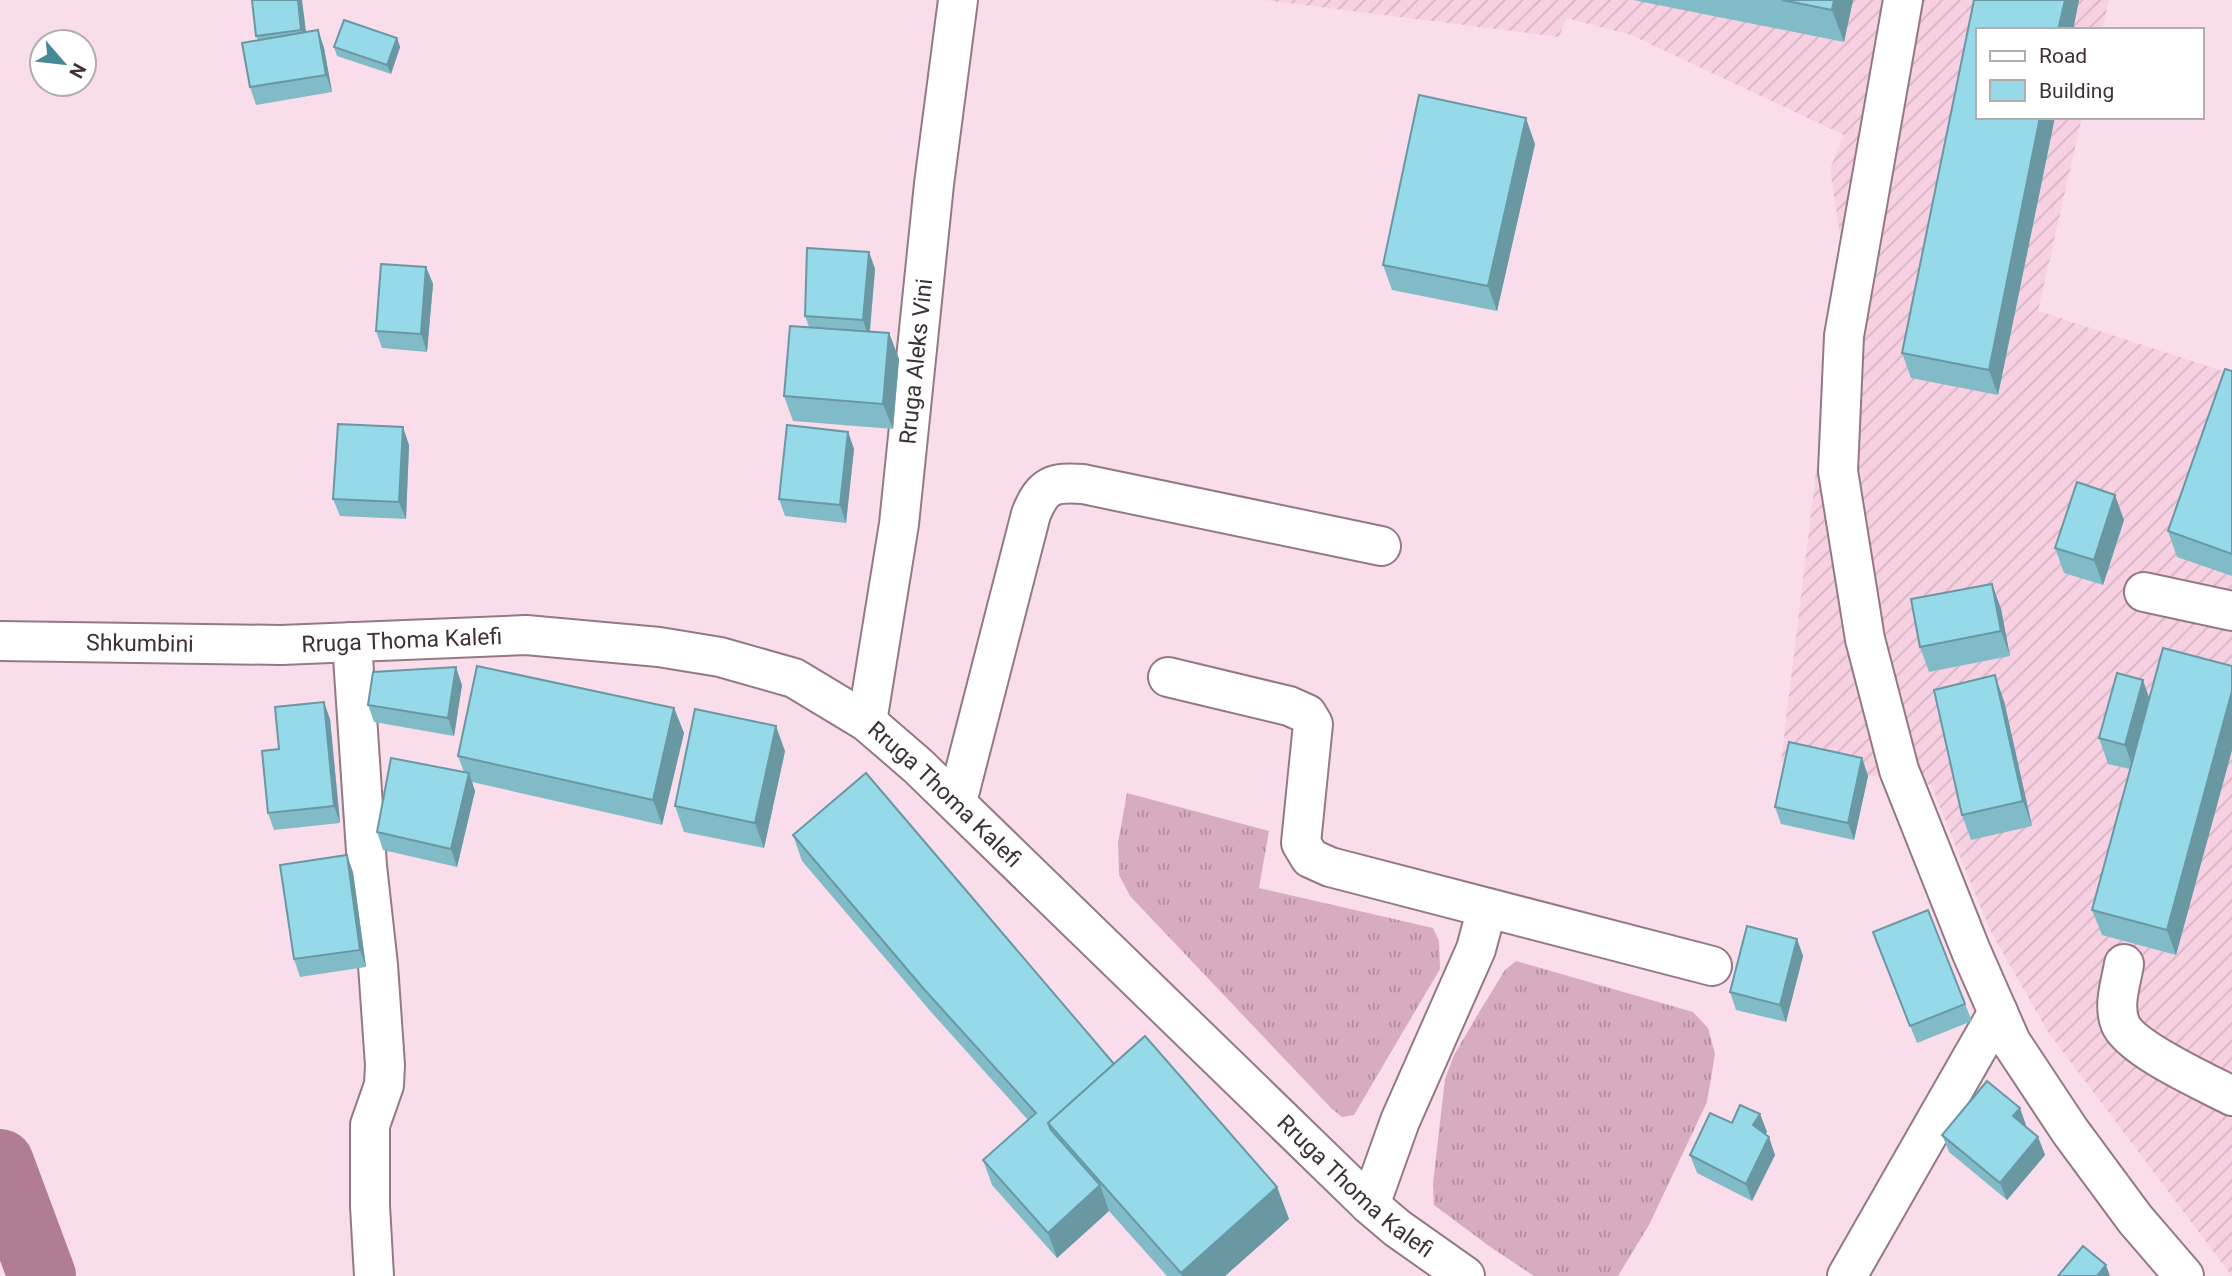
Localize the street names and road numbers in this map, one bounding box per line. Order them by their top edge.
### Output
street label: Rruga Aleks Vini [894,277,938,446]
street label: Rruga Thoma Kalefi [301,622,503,658]
street label: Shkumbini [86,629,194,657]
street label: Rruga Thoma Kalefi [863,716,1027,873]
street label: Rruga Thoma Kalefi [1272,1109,1439,1263]

